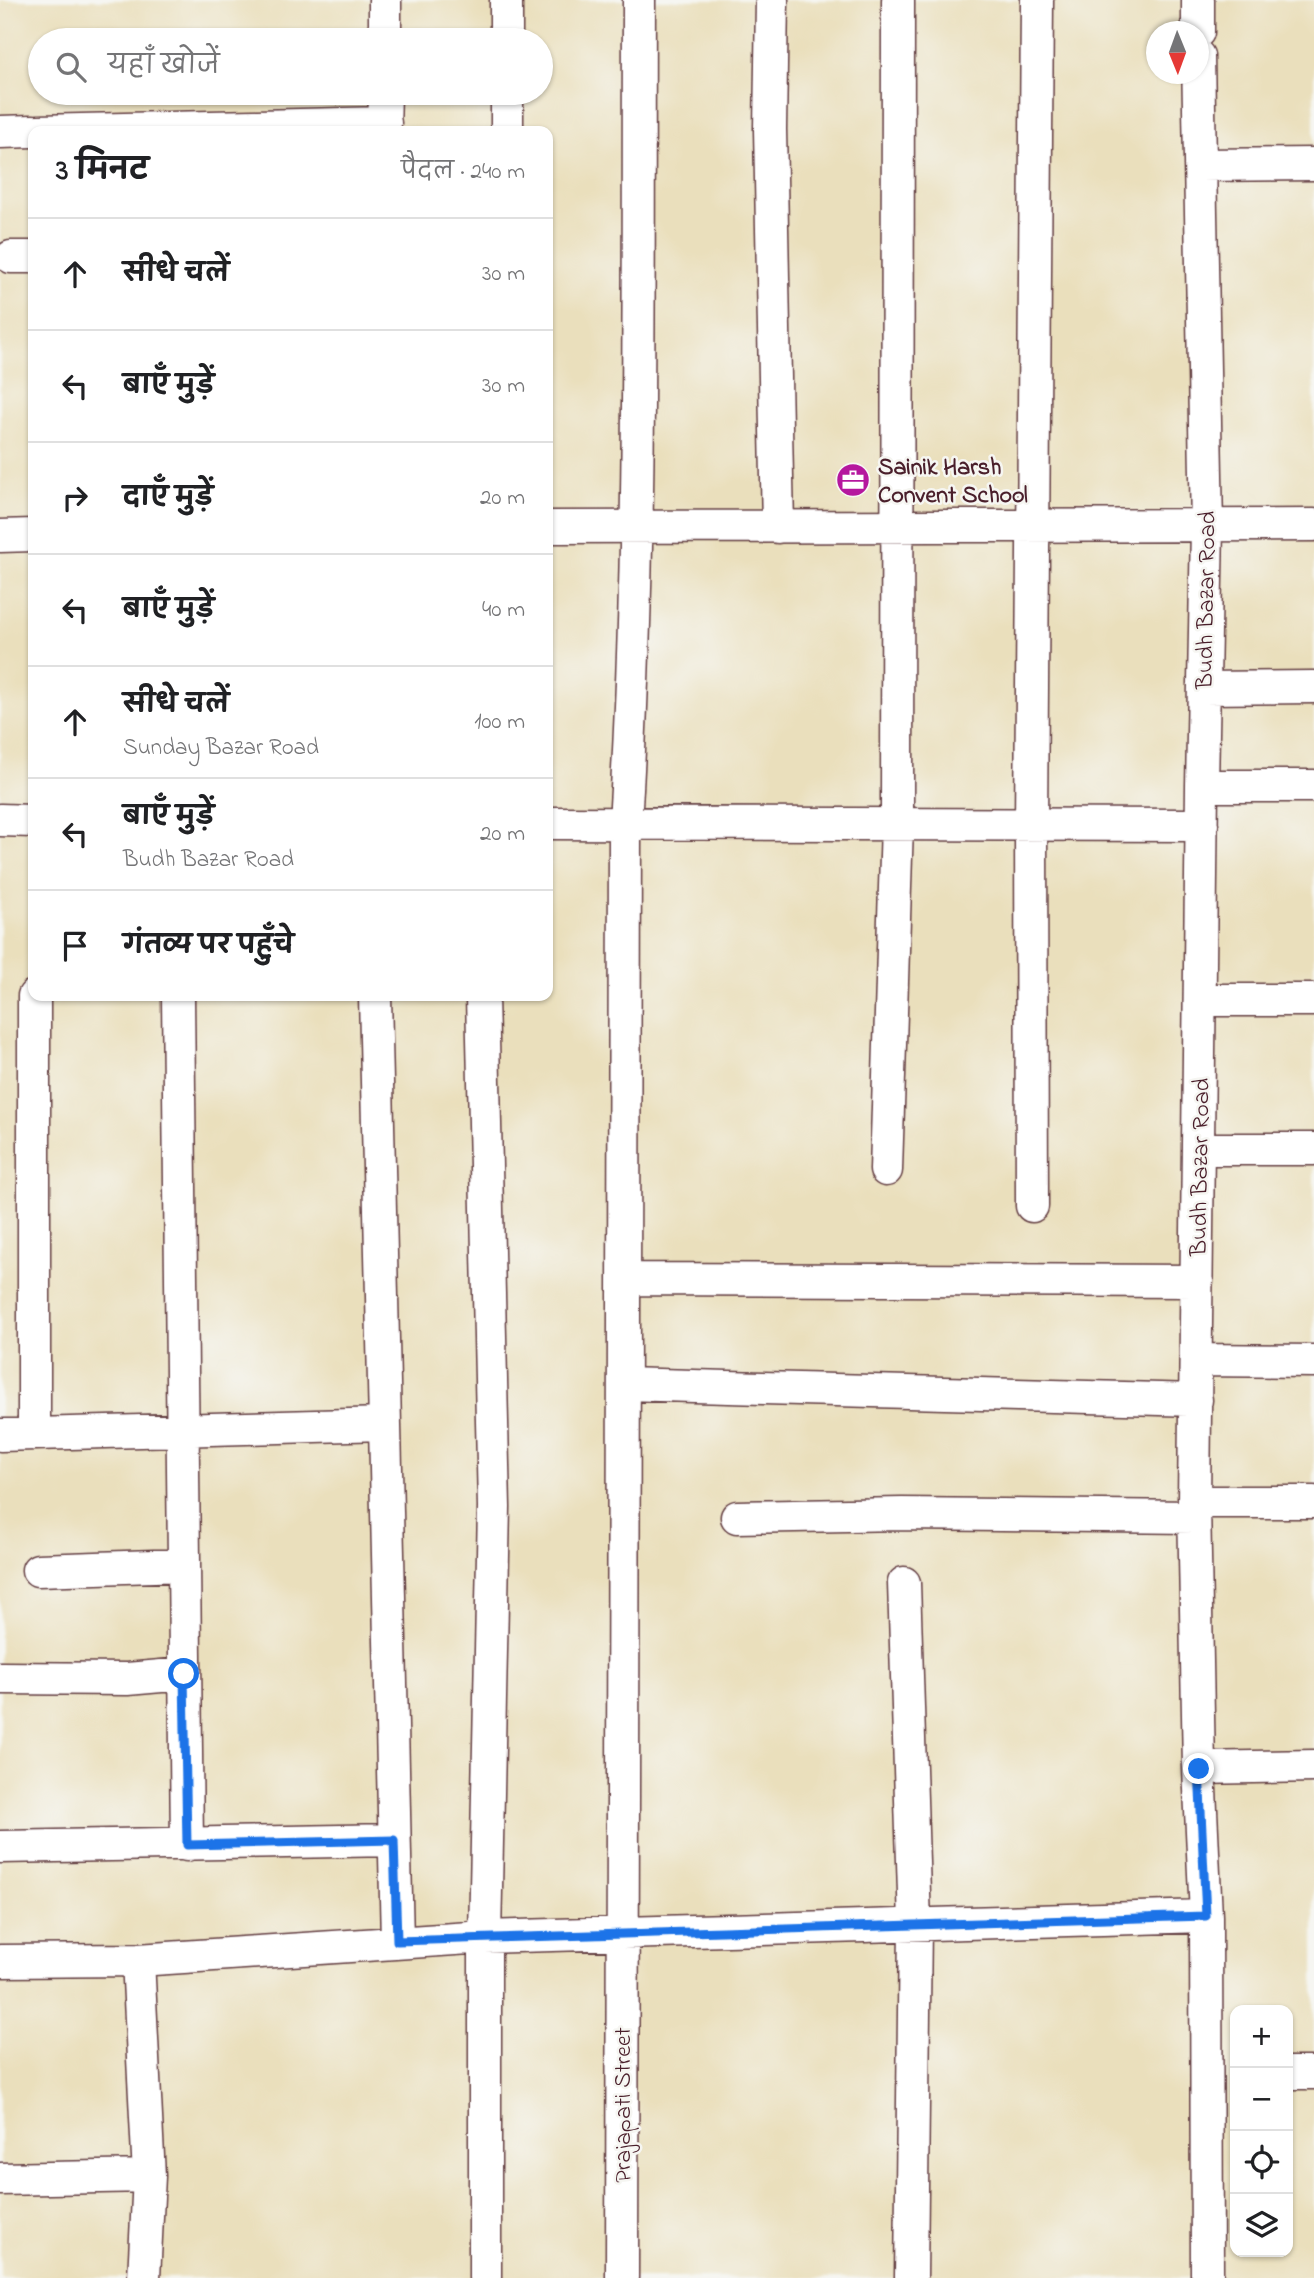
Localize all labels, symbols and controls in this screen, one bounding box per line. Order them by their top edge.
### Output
north arrow [1146,21,1209,84]
search box [28,28,553,105]
icon: search [52,48,90,86]
text: यहाँ खोजें [108,48,220,86]
text: 3 मिनट [56,150,149,194]
text: पैदल · 240 m [401,156,525,189]
icon: ahead [56,255,94,293]
text: सीधे चलें [123,256,229,294]
text: 30 m [482,258,525,291]
icon: left [56,367,94,405]
text: बाएँ मुड़ें [123,368,214,406]
text: 30 m [482,370,525,403]
place label: Sainik Harsh Convent School [878,451,1028,514]
office icon: Sainik Harsh Convent School [834,461,872,499]
icon: right [56,479,94,517]
text: दाएँ मुड़ें [123,480,213,518]
text: 20 m [480,482,525,515]
street label: Budh Bazar Road [1188,510,1227,691]
icon: left [56,591,94,629]
text: बाएँ मुड़ें [123,592,214,630]
text: 40 m [482,594,525,627]
text: सीधे चलें [123,687,229,725]
icon: ahead [56,703,94,741]
text: 100 m [474,706,525,739]
text: Sunday Bazar Road [123,732,319,765]
text: बाएँ मुड़ें [123,799,214,837]
icon: left [56,815,94,853]
text: 20 m [480,818,525,851]
text: Budh Bazar Road [123,844,294,877]
icon: arrive [56,927,94,965]
text: गंतव्य पर पहुँचे [123,928,294,966]
street label: Budh Bazar Road [1182,1077,1221,1258]
route start [168,1658,199,1689]
route end [1183,1753,1214,1784]
map controls [1230,2005,1293,2257]
button: + [1230,2005,1293,2068]
street label: Prajapati Street [607,2027,642,2183]
button: − [1230,2068,1293,2131]
button: locate [1230,2131,1293,2194]
button: layers [1230,2194,1293,2257]

